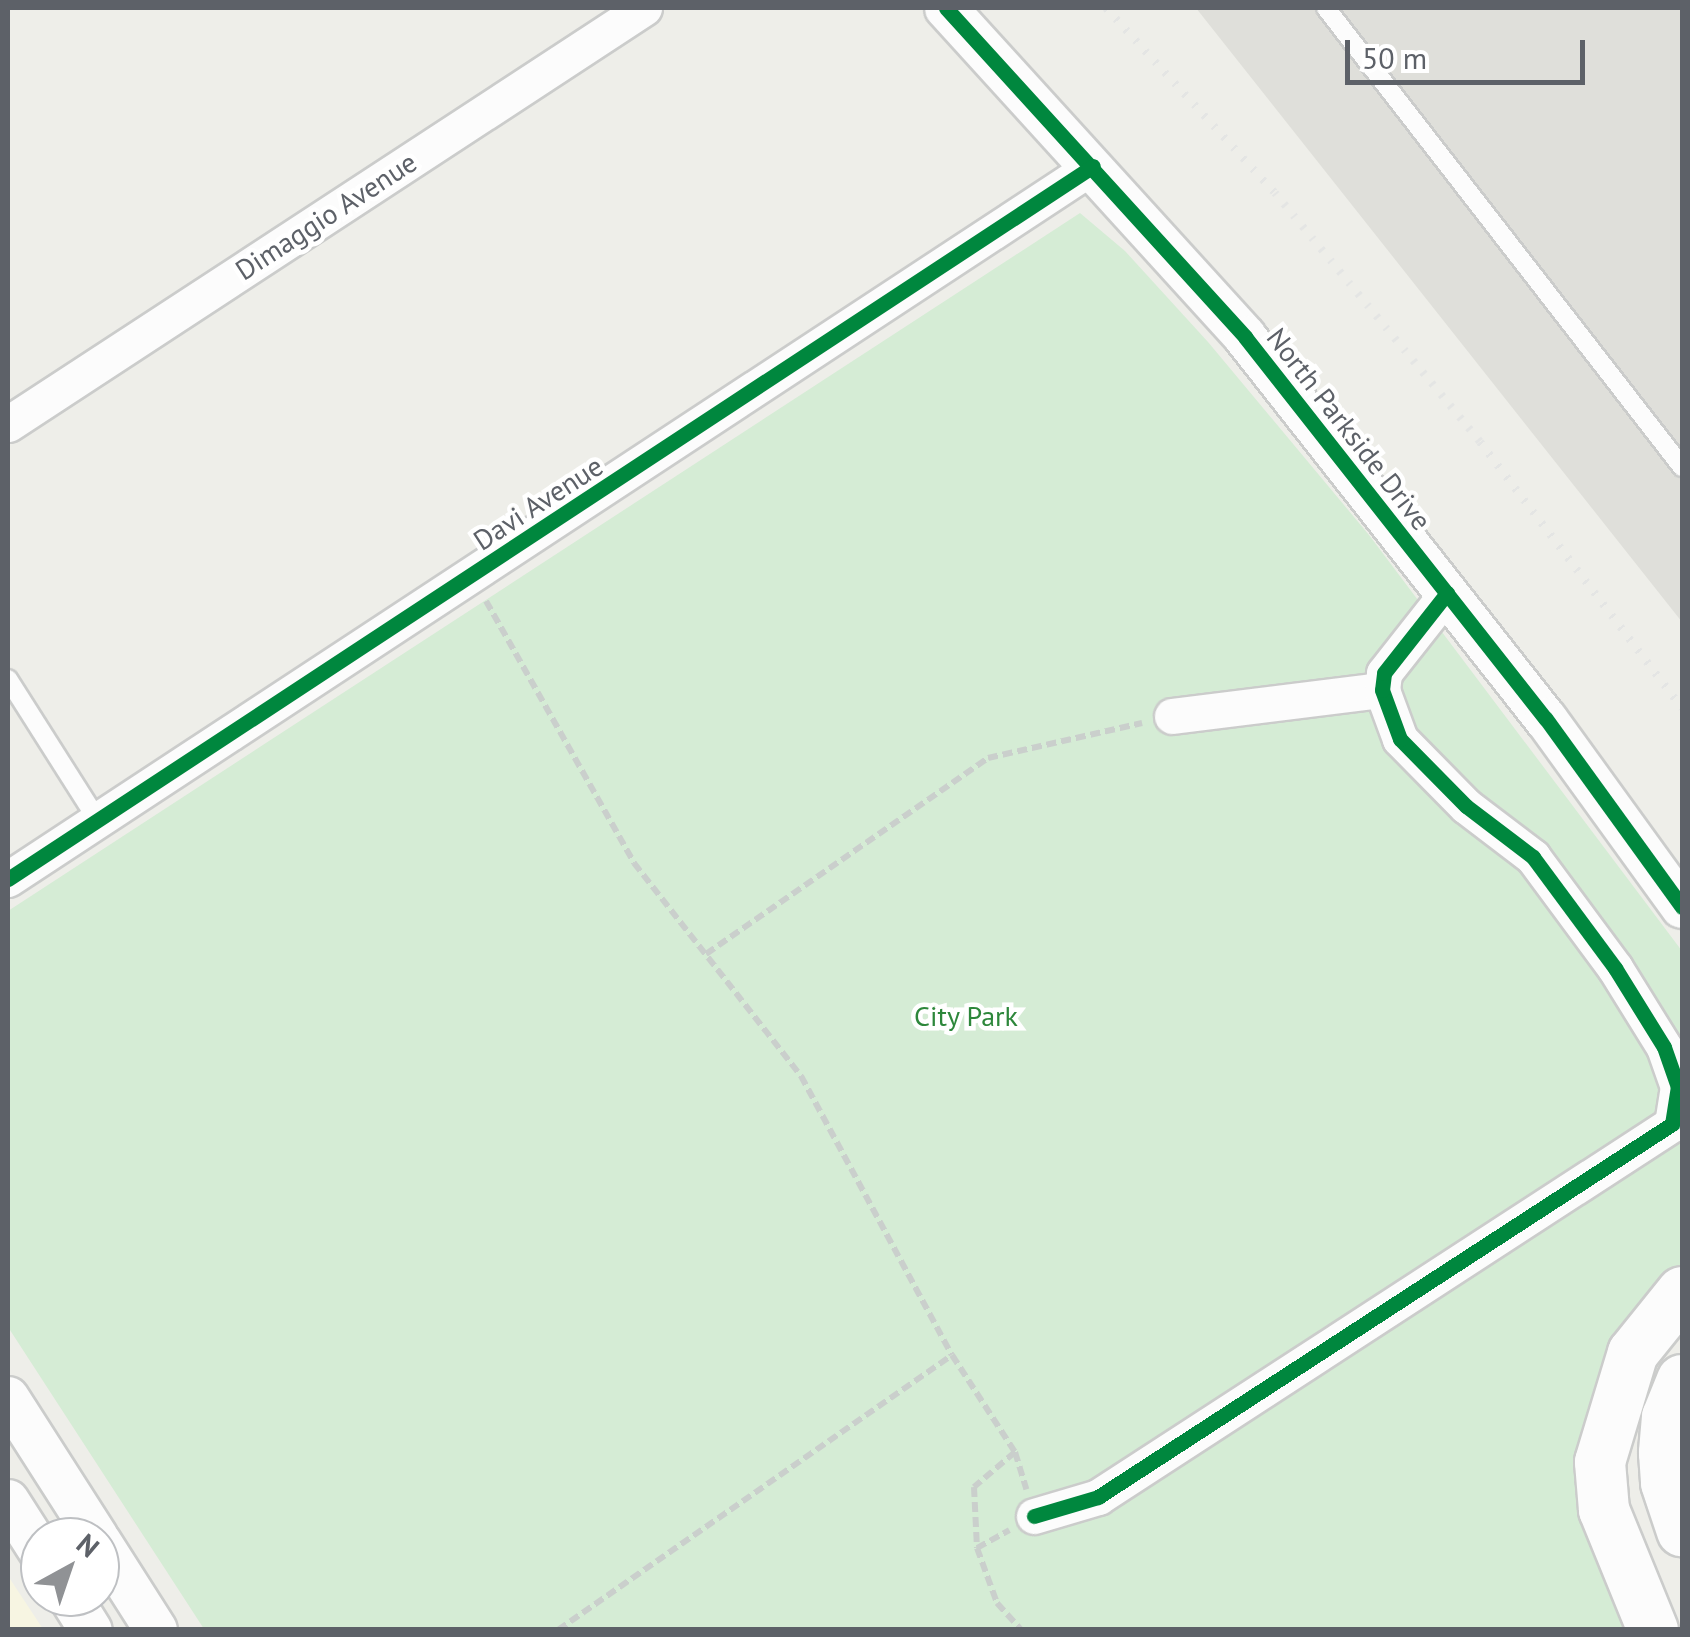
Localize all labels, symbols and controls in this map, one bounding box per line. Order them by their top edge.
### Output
scale bar [1350,20,1590,82]
text: 50 m [1362,38,1427,77]
street label: Dimaggio Avenue [229,145,423,287]
street label: North Parkside Drive [1260,321,1438,537]
street label: Davi Avenue [467,449,609,557]
park label: City Park [914,999,1018,1033]
north arrow [20,1517,120,1617]
text: N [69,1525,107,1565]

